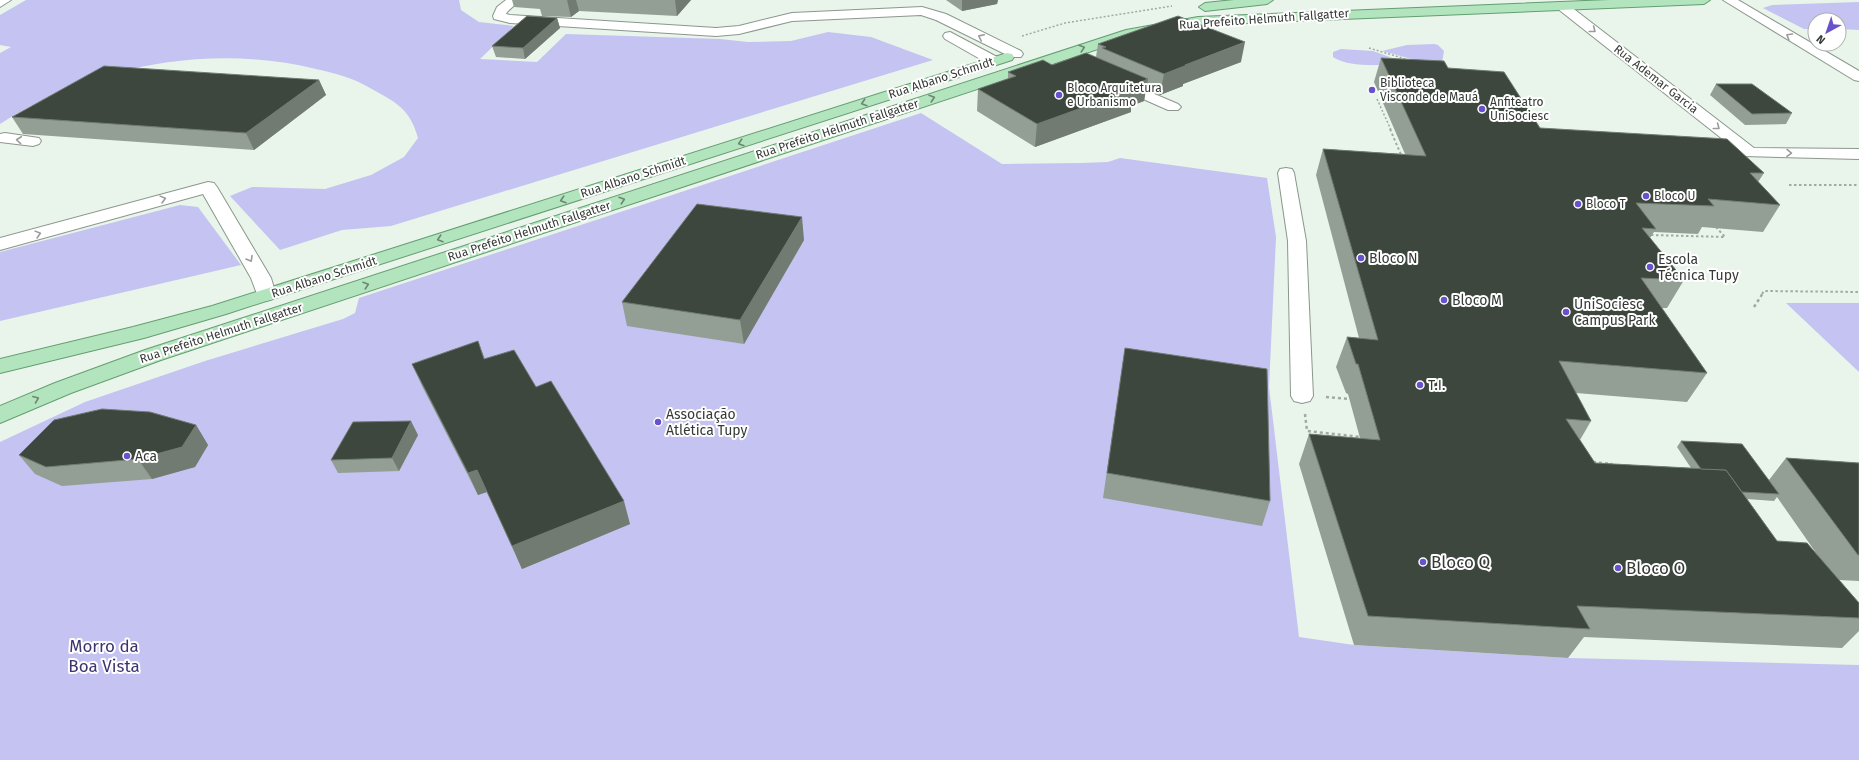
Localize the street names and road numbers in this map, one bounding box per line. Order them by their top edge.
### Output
street label: Rua Prefeito Helmuth Fallgatter [1178,6,1350,32]
street label: Rua Ademar Garcia [1611,42,1701,116]
street label: Rua Albano Schmidt [887,54,996,102]
street label: Rua Prefeito Helmuth Fallgatter [754,96,921,162]
street label: Rua Albano Schmidt [579,153,688,201]
street label: Rua Prefeito Helmuth Fallgatter [446,198,613,264]
street label: Rua Albano Schmidt [270,253,379,301]
street label: Rua Prefeito Helmuth Fallgatter [138,300,305,366]

